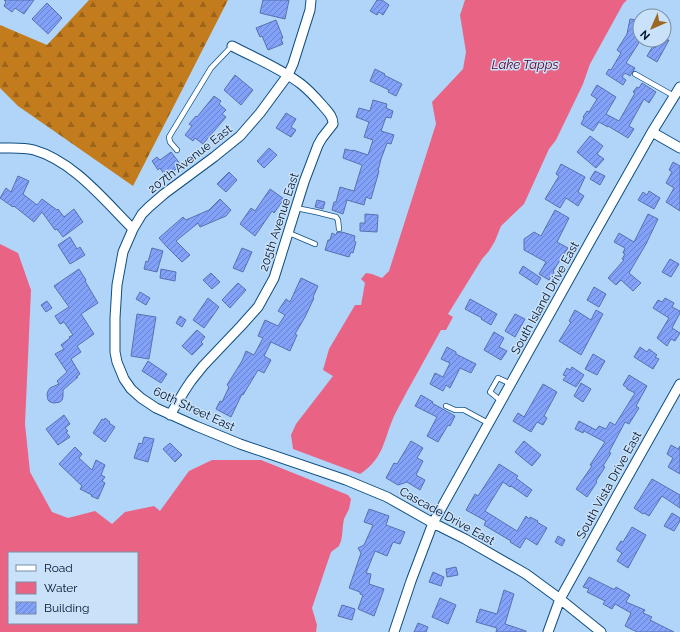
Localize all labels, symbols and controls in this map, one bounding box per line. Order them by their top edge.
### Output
north arrow [632,8,672,48]
text: N [638,27,653,42]
water label: Lake Tapps [492,57,558,72]
street label: 207th Avenue East [145,122,235,196]
street label: 205th Avenue East [256,171,302,273]
street label: South Island Drive East [508,239,582,357]
street label: 60th Street East [151,384,237,434]
street label: South Vista Drive East [574,429,644,541]
street label: Cascade Drive East [397,484,497,548]
legend [8,552,138,624]
text: Road [44,561,73,575]
text: Water [44,581,78,595]
text: Building [44,601,90,615]

